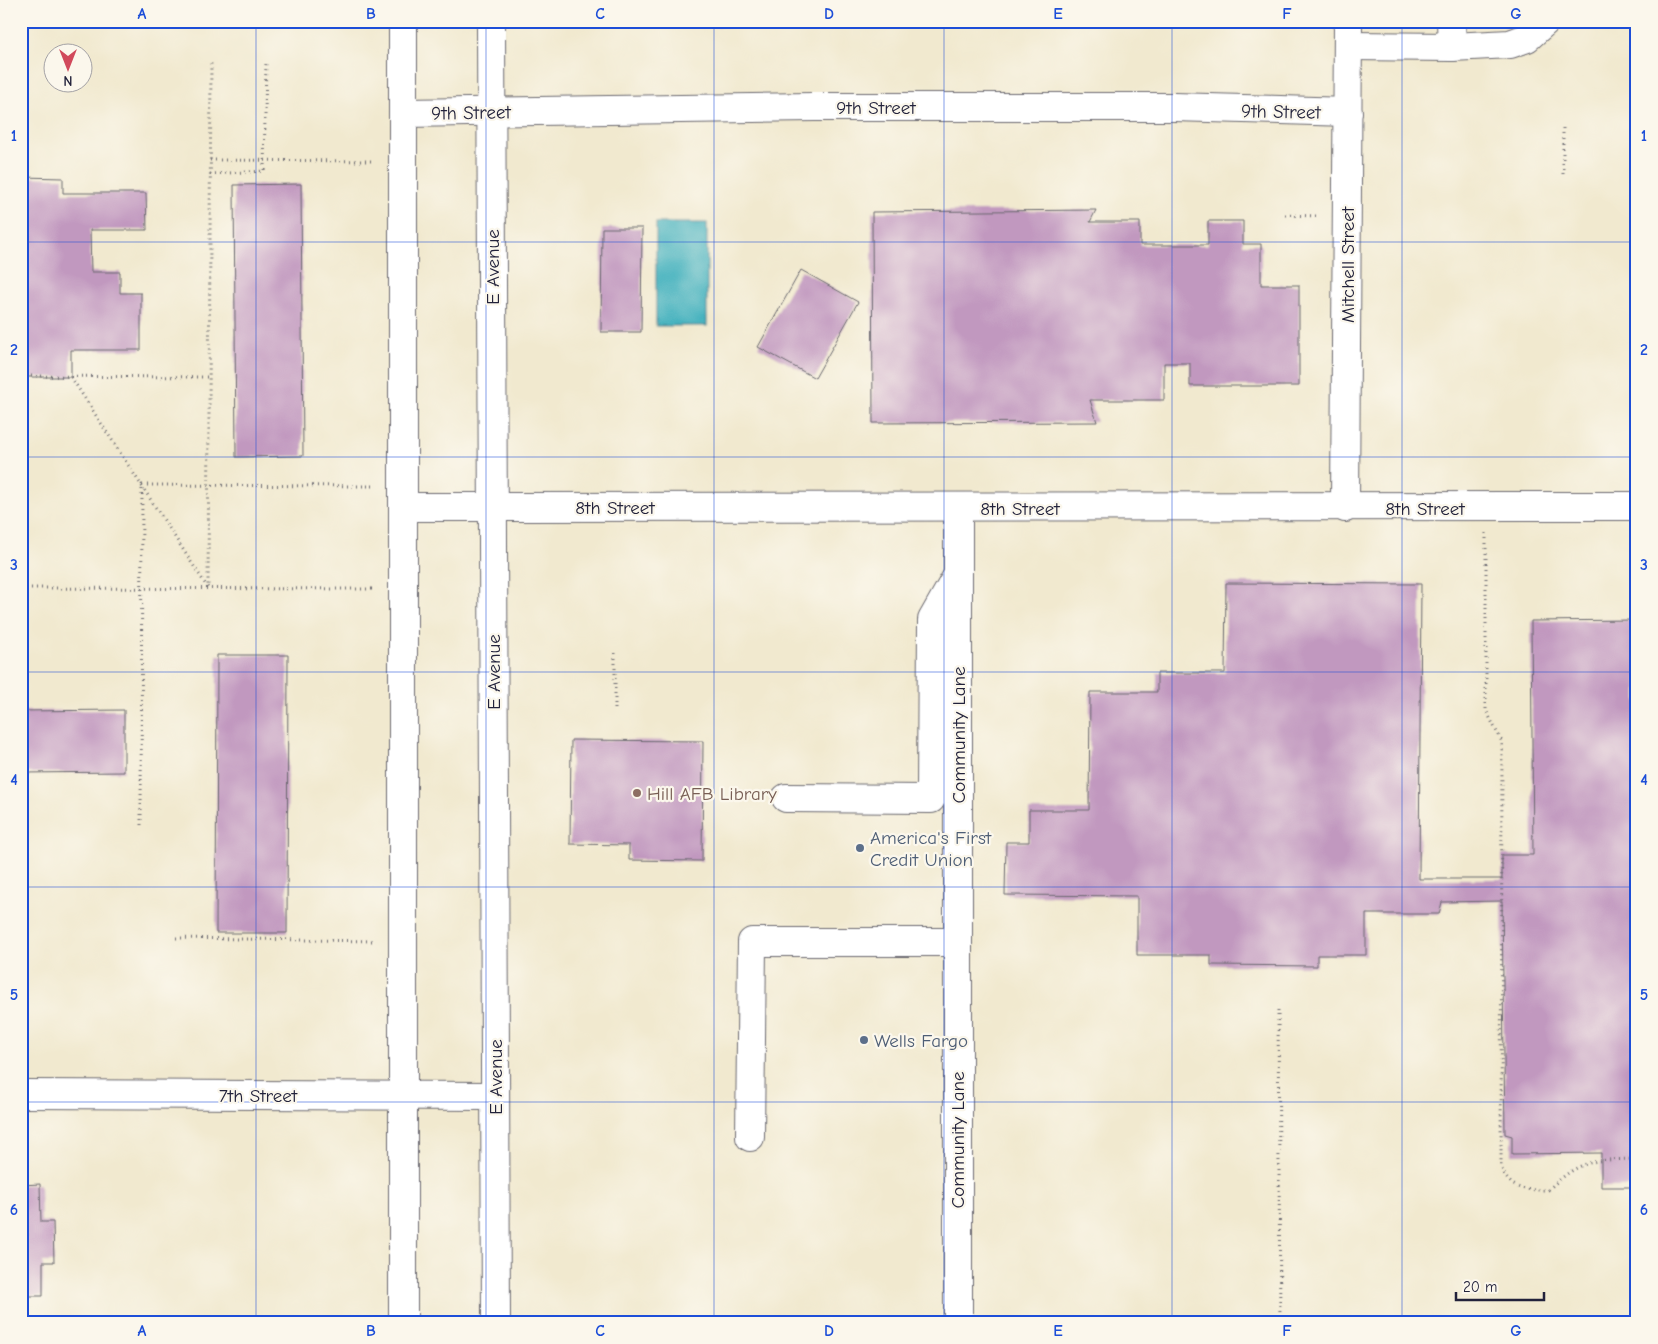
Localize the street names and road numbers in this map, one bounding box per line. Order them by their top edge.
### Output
street label: 9th Street [836,97,916,119]
street label: 9th Street [1241,100,1322,124]
street label: 9th Street [431,101,512,125]
street label: Mitchell Street [1337,206,1359,323]
street label: E Avenue [482,229,504,305]
street label: 8th Street [575,497,655,519]
street label: 8th Street [980,498,1060,520]
street label: 8th Street [1385,498,1465,520]
street label: E Avenue [483,634,505,710]
street label: Community Lane [948,667,970,803]
street label: E Avenue [485,1039,507,1115]
street label: Community Lane [947,1072,969,1208]
street label: 7th Street [219,1085,298,1107]

